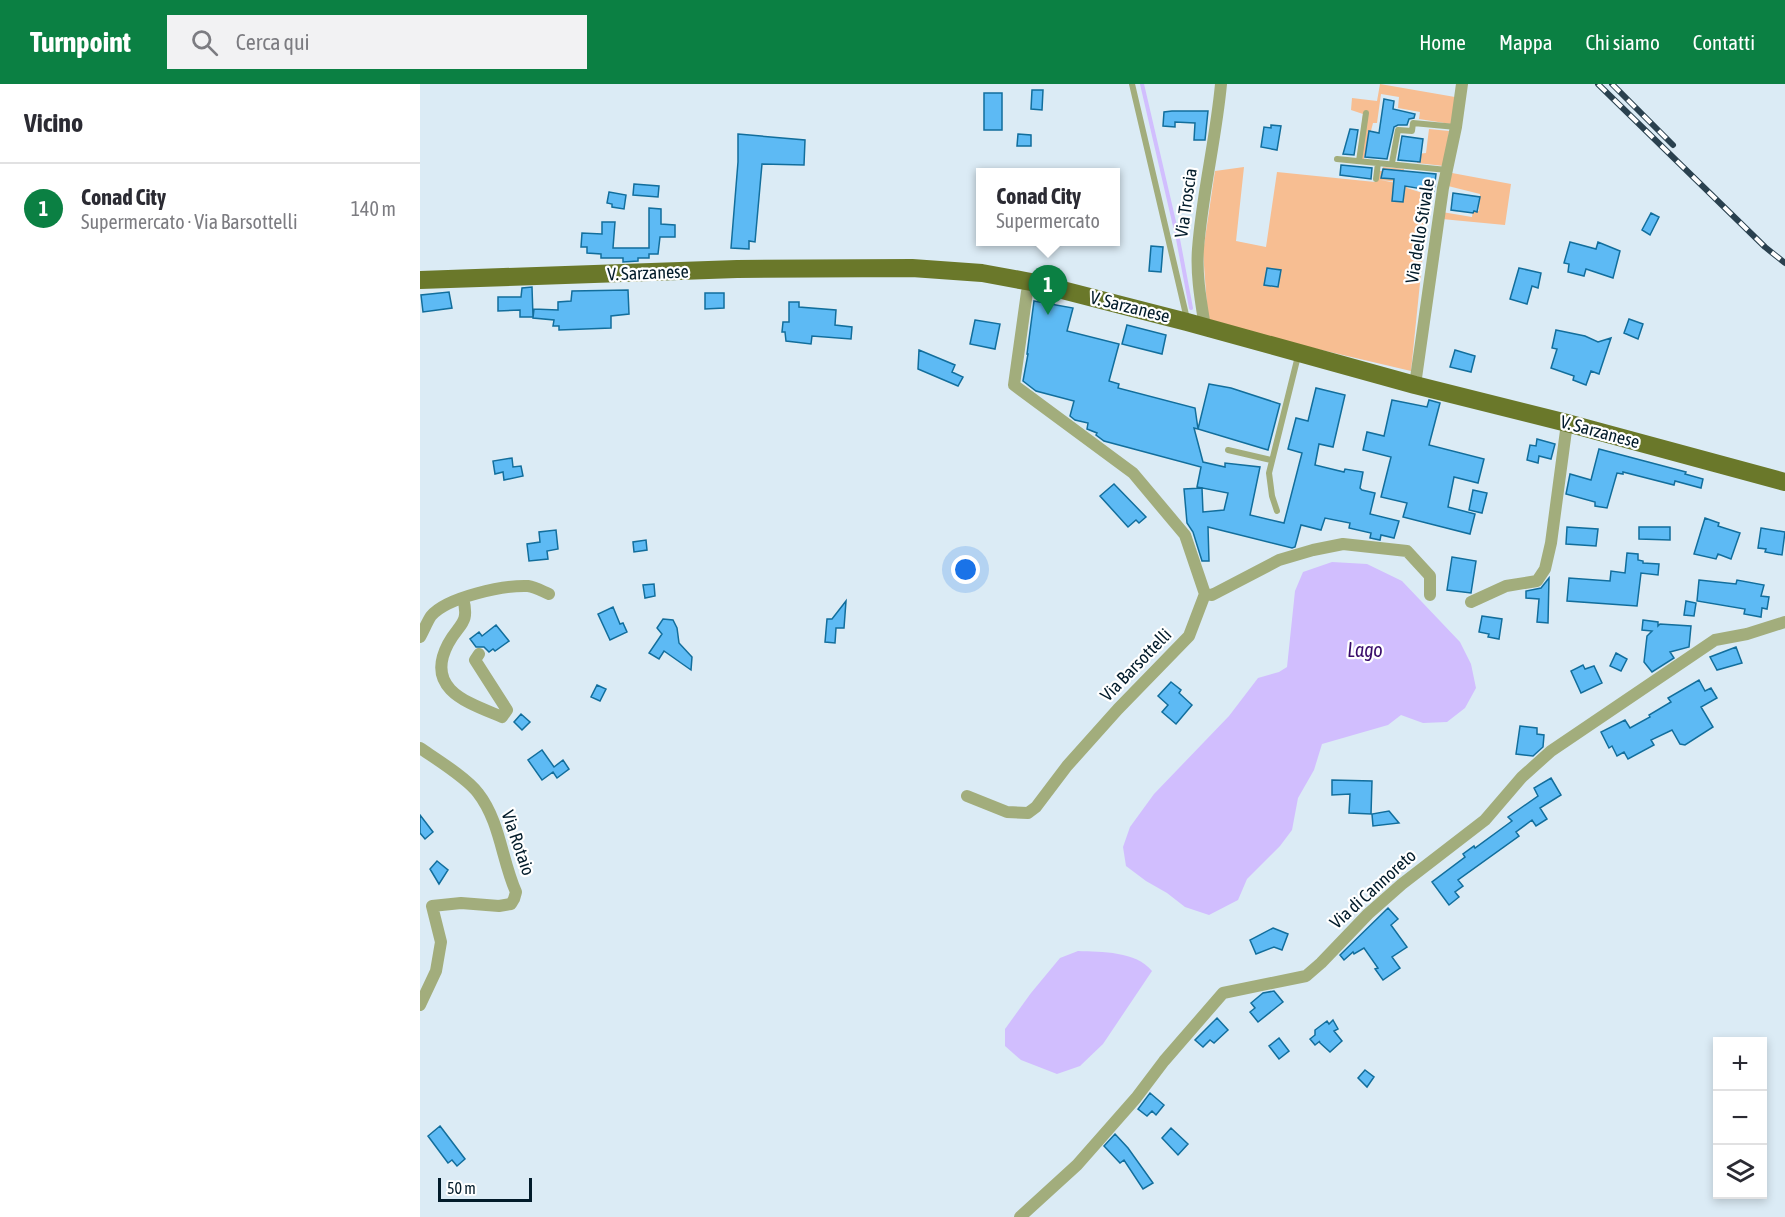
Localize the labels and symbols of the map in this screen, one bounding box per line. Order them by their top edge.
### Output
street label: Via Troscia [1170,167,1201,239]
street label: Via dello Stivale [1401,177,1438,285]
street label: V. Sarzanese [607,261,689,284]
pin: 1 [1028,266,1068,315]
street label: V. Sarzanese [1088,286,1172,327]
street label: V. Sarzanese [1558,411,1642,452]
your location [951,555,980,584]
street label: Via Barsottelli [1096,624,1175,705]
water label: Lago [1347,638,1383,661]
street label: Via Rotaio [498,808,539,878]
street label: Via di Cannoreto [1325,845,1420,933]
scale bar [438,1175,532,1202]

